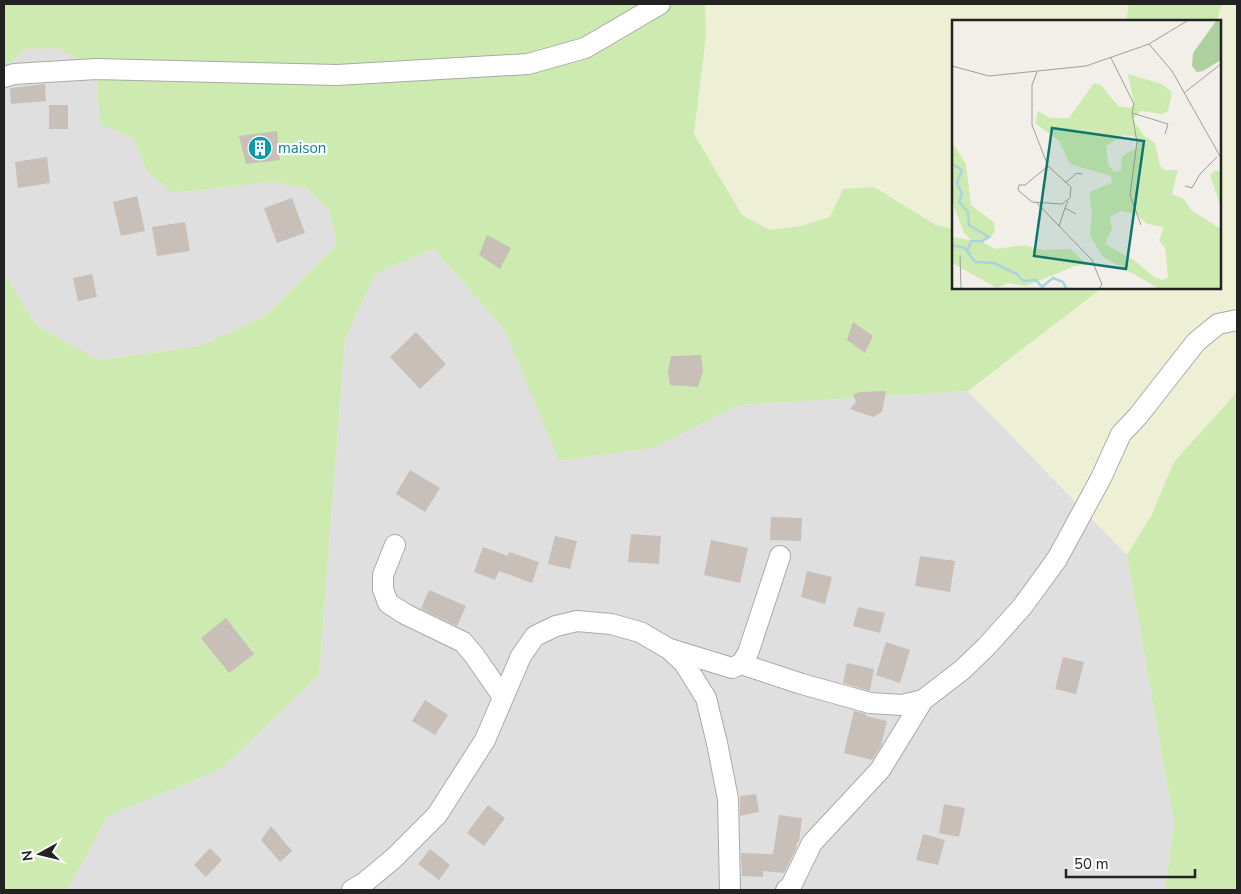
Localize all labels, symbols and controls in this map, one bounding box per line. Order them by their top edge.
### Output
inset map [952,20,1221,289]
building icon: maison [247,135,273,161]
place label: maison [278,138,326,158]
north arrow [15,829,65,879]
scale bar [1066,846,1195,878]
text: N [17,849,38,862]
text: 50 m [1074,854,1109,874]

